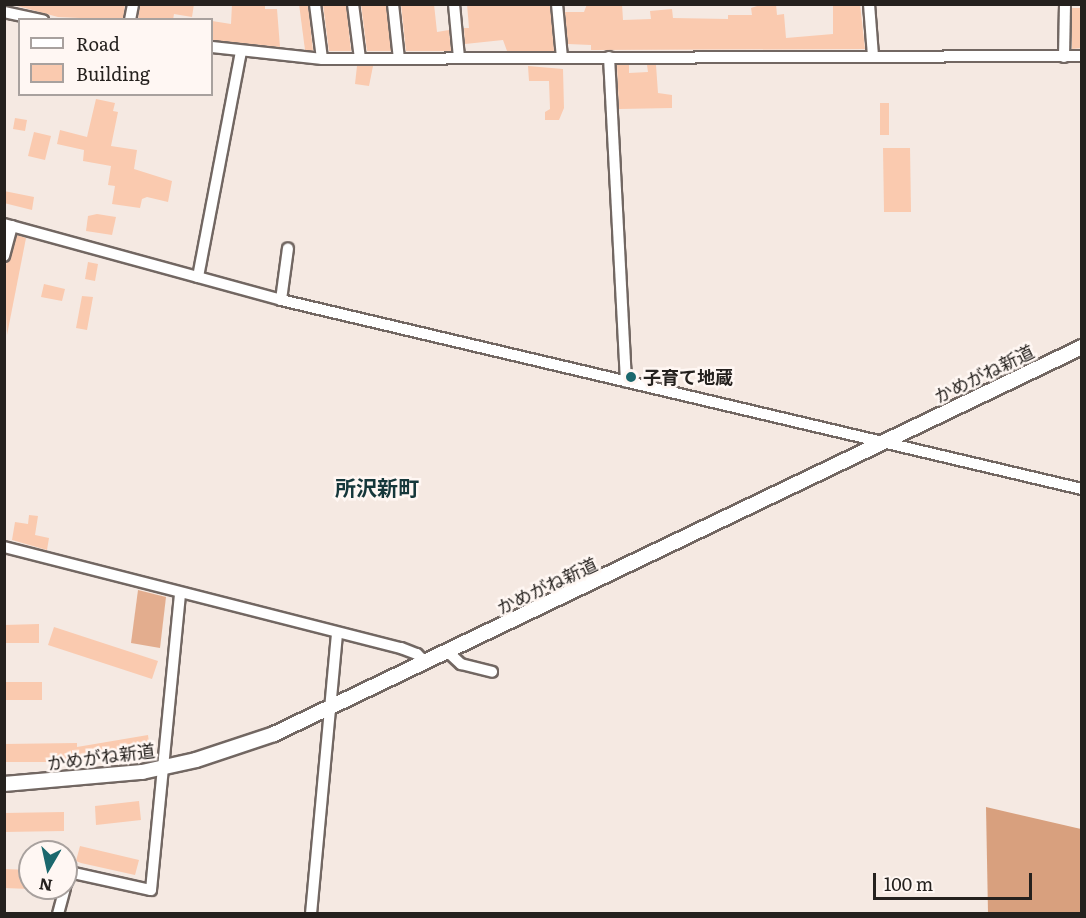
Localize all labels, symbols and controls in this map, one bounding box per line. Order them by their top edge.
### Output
legend [18,18,213,96]
text: Road [76,30,120,57]
text: Building [76,60,150,87]
street label: かめがね新道 [931,341,1037,407]
place label: 子育て地蔵 [643,366,733,388]
marker: 子育て地蔵 [624,370,638,384]
district label: 所沢新町 [335,474,419,500]
street label: かめがね新道 [493,553,601,619]
street label: かめがね新道 [46,740,156,774]
north arrow [18,840,78,900]
scale bar [876,861,1035,899]
text: 100 m [884,870,933,897]
text: N [37,873,54,899]

